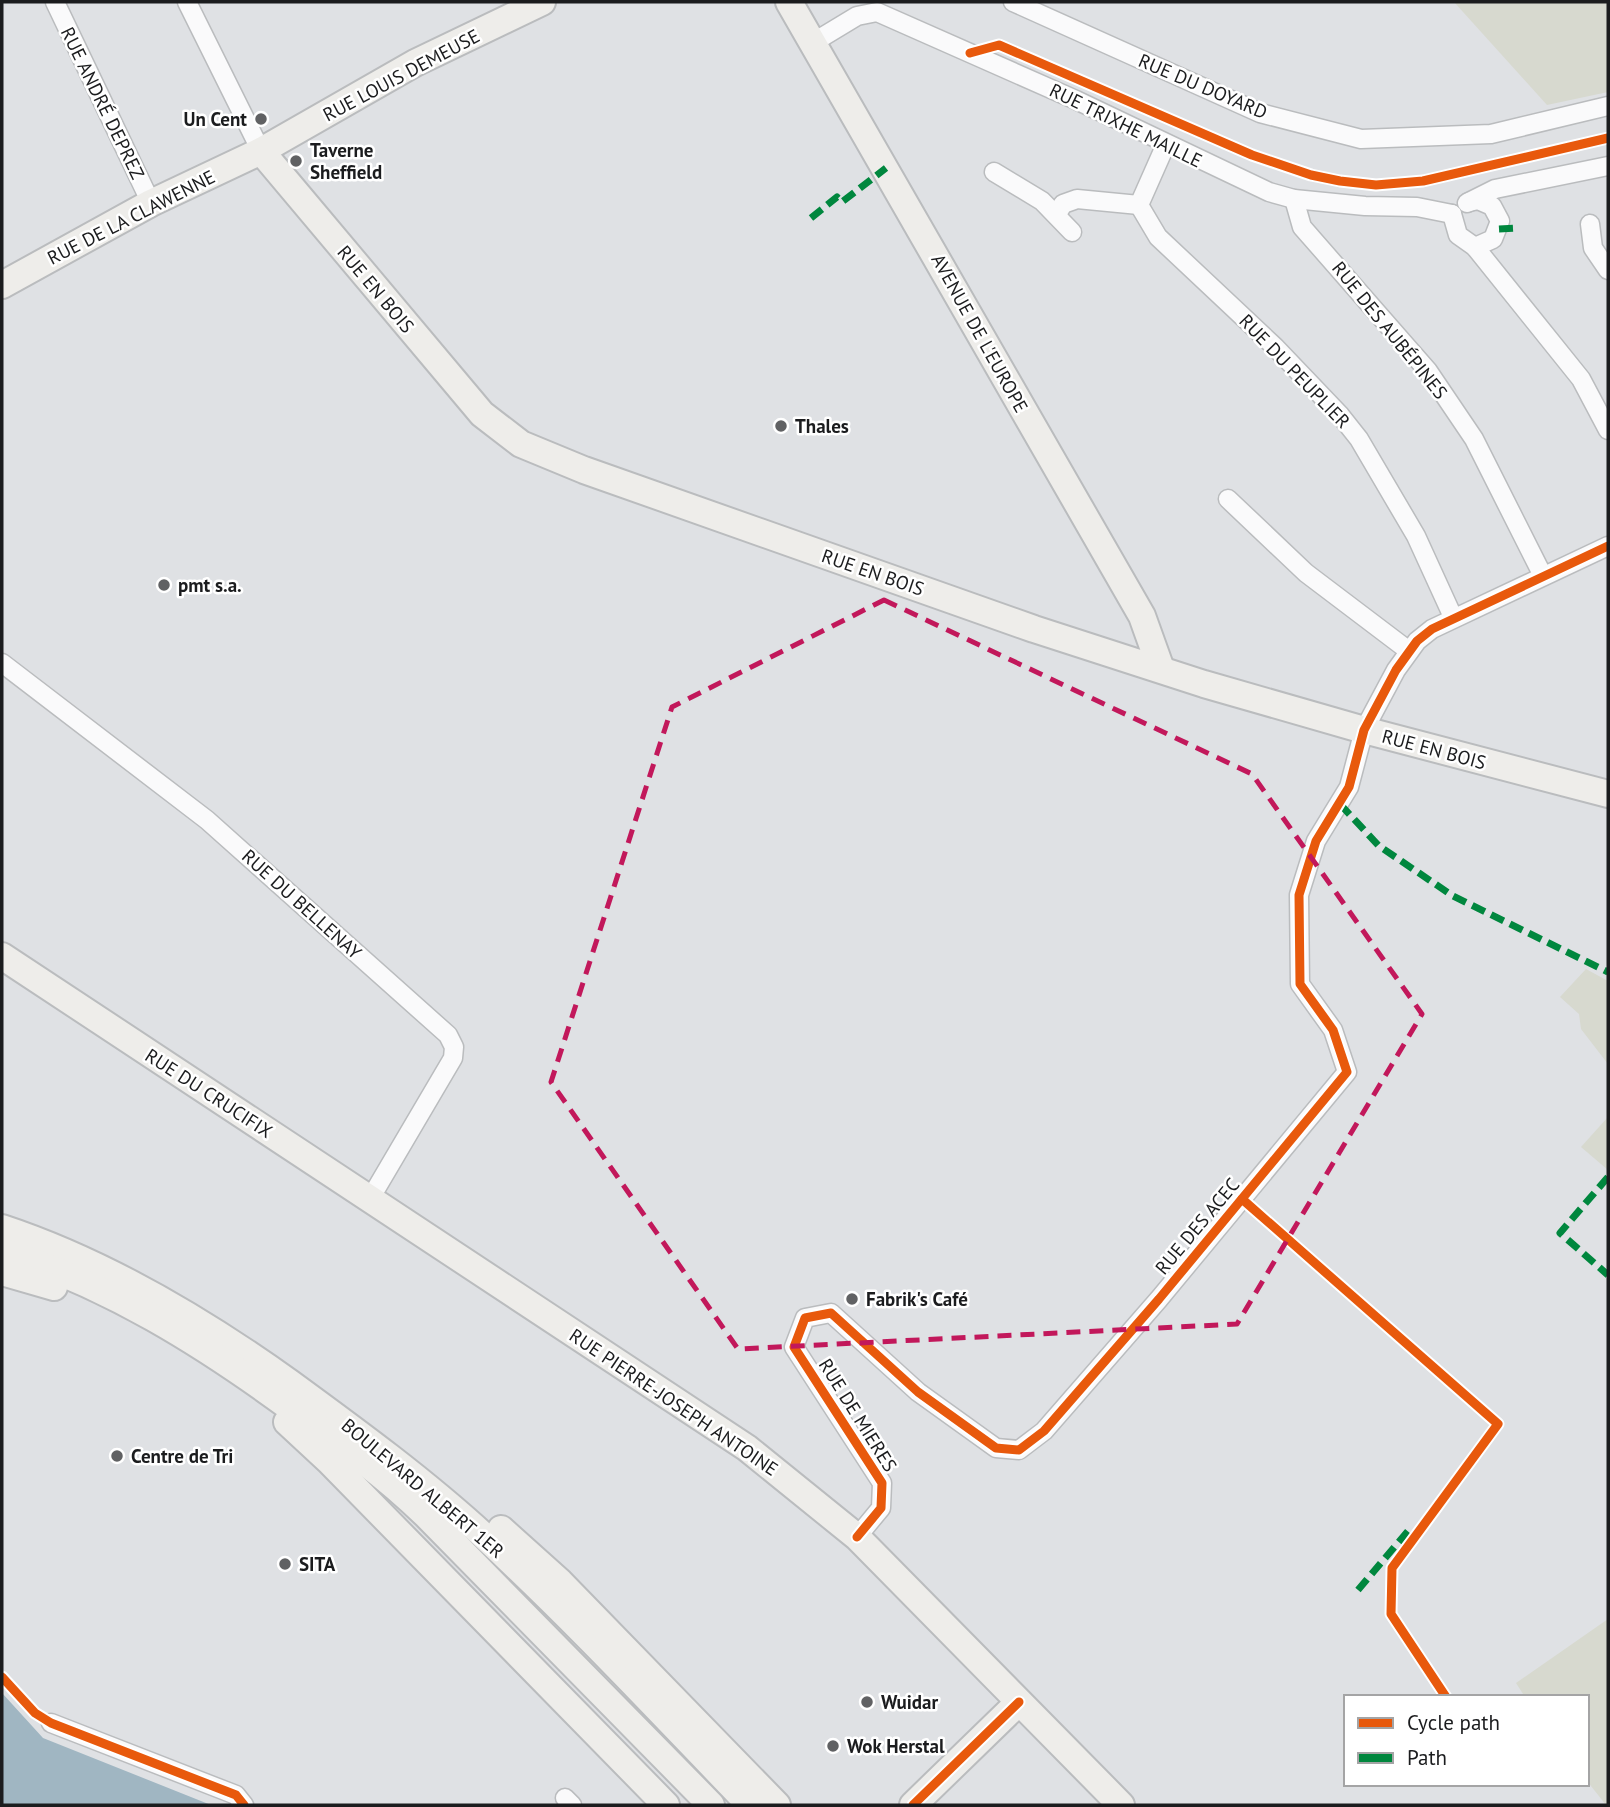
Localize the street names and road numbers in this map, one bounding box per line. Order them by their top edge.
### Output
street label: RUE ANDRÉ DEPREZ [56,23,150,183]
street label: RUE LOUIS DEMEUSE [319,24,483,126]
street label: RUE DU DOYARD [1135,48,1271,124]
street label: RUE TRIXHE MAILLE [1046,78,1206,172]
street label: RUE DE LA CLAWENNE [43,164,219,270]
street label: RUE EN BOIS [333,240,419,338]
street label: AVENUE DE L'EUROPE [926,249,1034,417]
street label: RUE DES AUBÉPINES [1327,256,1453,404]
street label: RUE DU PEUPLIER [1234,309,1356,433]
street label: RUE EN BOIS [819,543,927,601]
street label: RUE EN BOIS [1379,724,1489,774]
street label: RUE DU BELLENAY [237,844,367,964]
street label: RUE DU CRUCIFIX [141,1043,277,1143]
street label: RUE DES ACEC [1150,1173,1244,1279]
street label: RUE PIERRE-JOSEPH ANTOINE [565,1323,783,1481]
street label: RUE DE MIERES [814,1354,902,1476]
street label: BOULEVARD ALBERT 1ER [337,1413,509,1563]

